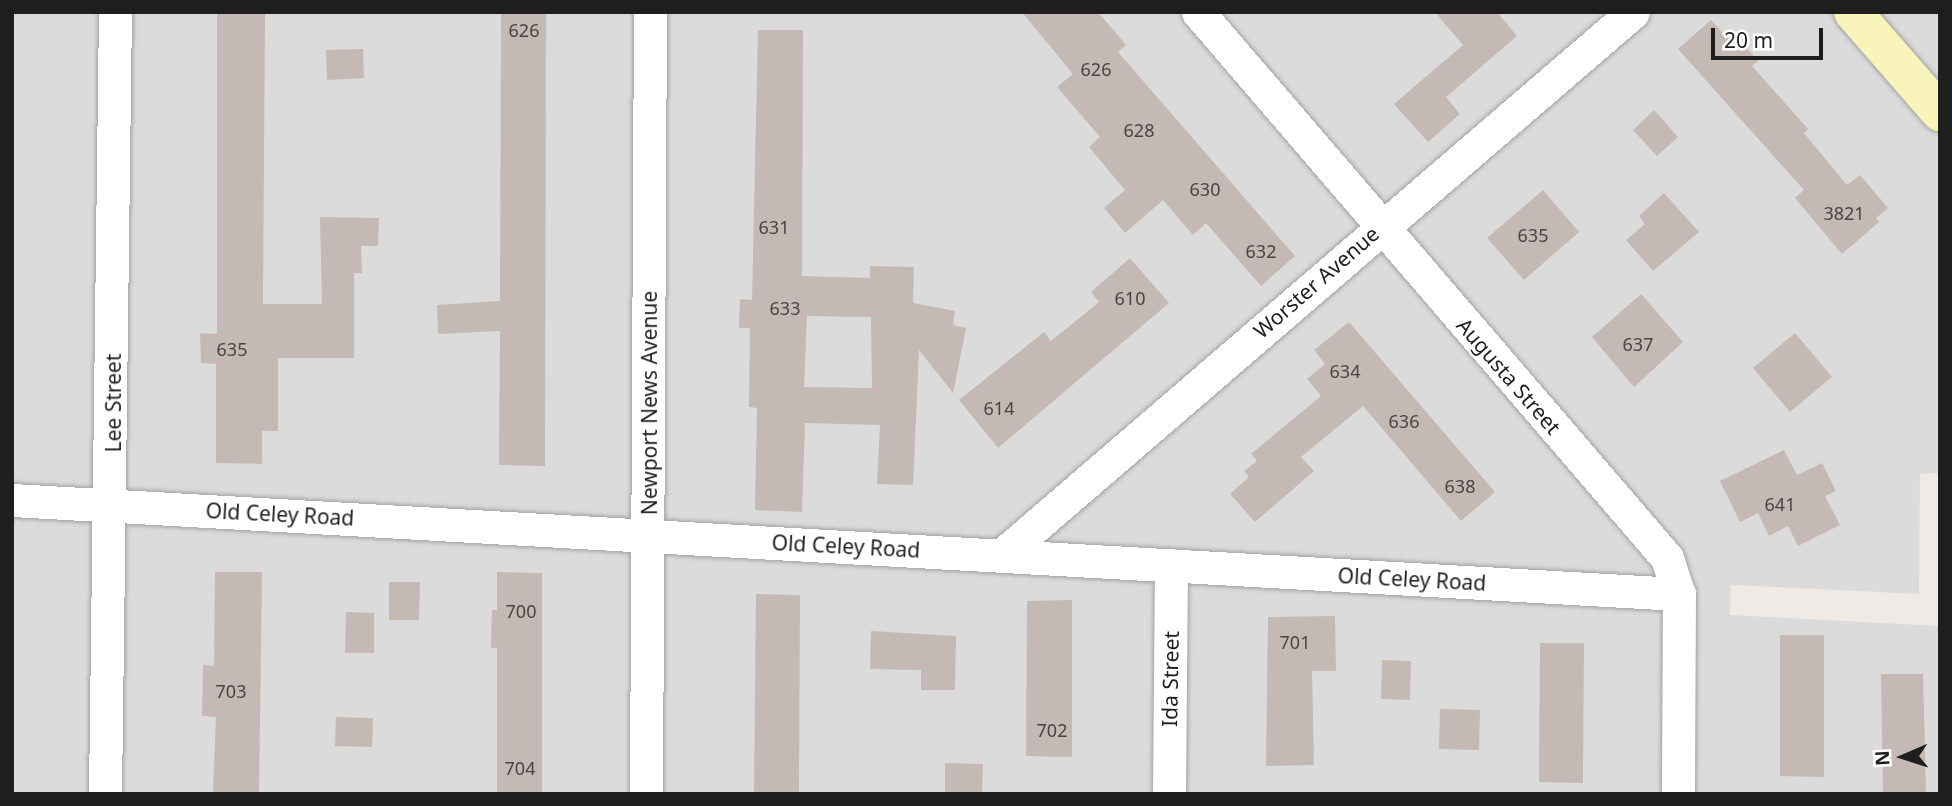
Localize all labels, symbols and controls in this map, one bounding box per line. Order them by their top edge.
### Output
scale bar [1714,14,1826,58]
house number: 626 [509,19,539,41]
text: 20 m [1724,26,1773,54]
house number: 626 [1081,58,1111,80]
house number: 628 [1124,119,1154,141]
house number: 630 [1190,178,1220,200]
house number: 3821 [1823,202,1865,224]
house number: 631 [759,216,789,238]
street label: Worster Avenue [1248,221,1384,343]
house number: 635 [1518,224,1548,246]
house number: 632 [1246,240,1276,262]
house number: 610 [1115,287,1145,309]
street label: Newport News Avenue [636,291,662,515]
house number: 633 [770,297,800,319]
street label: Augusta Street [1452,313,1566,439]
house number: 637 [1623,333,1653,355]
house number: 635 [217,338,247,360]
street label: Lee Street [100,354,126,452]
house number: 634 [1330,360,1360,382]
house number: 614 [984,397,1014,419]
house number: 636 [1389,410,1419,432]
house number: 638 [1445,475,1475,497]
house number: 641 [1765,493,1795,515]
street label: Old Celey Road [205,498,355,530]
street label: Old Celey Road [771,530,921,562]
street label: Old Celey Road [1337,563,1487,595]
house number: 700 [506,600,536,622]
street label: Ida Street [1157,631,1183,727]
house number: 701 [1280,631,1310,653]
house number: 703 [216,680,246,702]
house number: 702 [1037,719,1067,741]
north arrow [1868,722,1938,792]
text: N [1869,750,1895,767]
house number: 704 [505,757,535,779]

